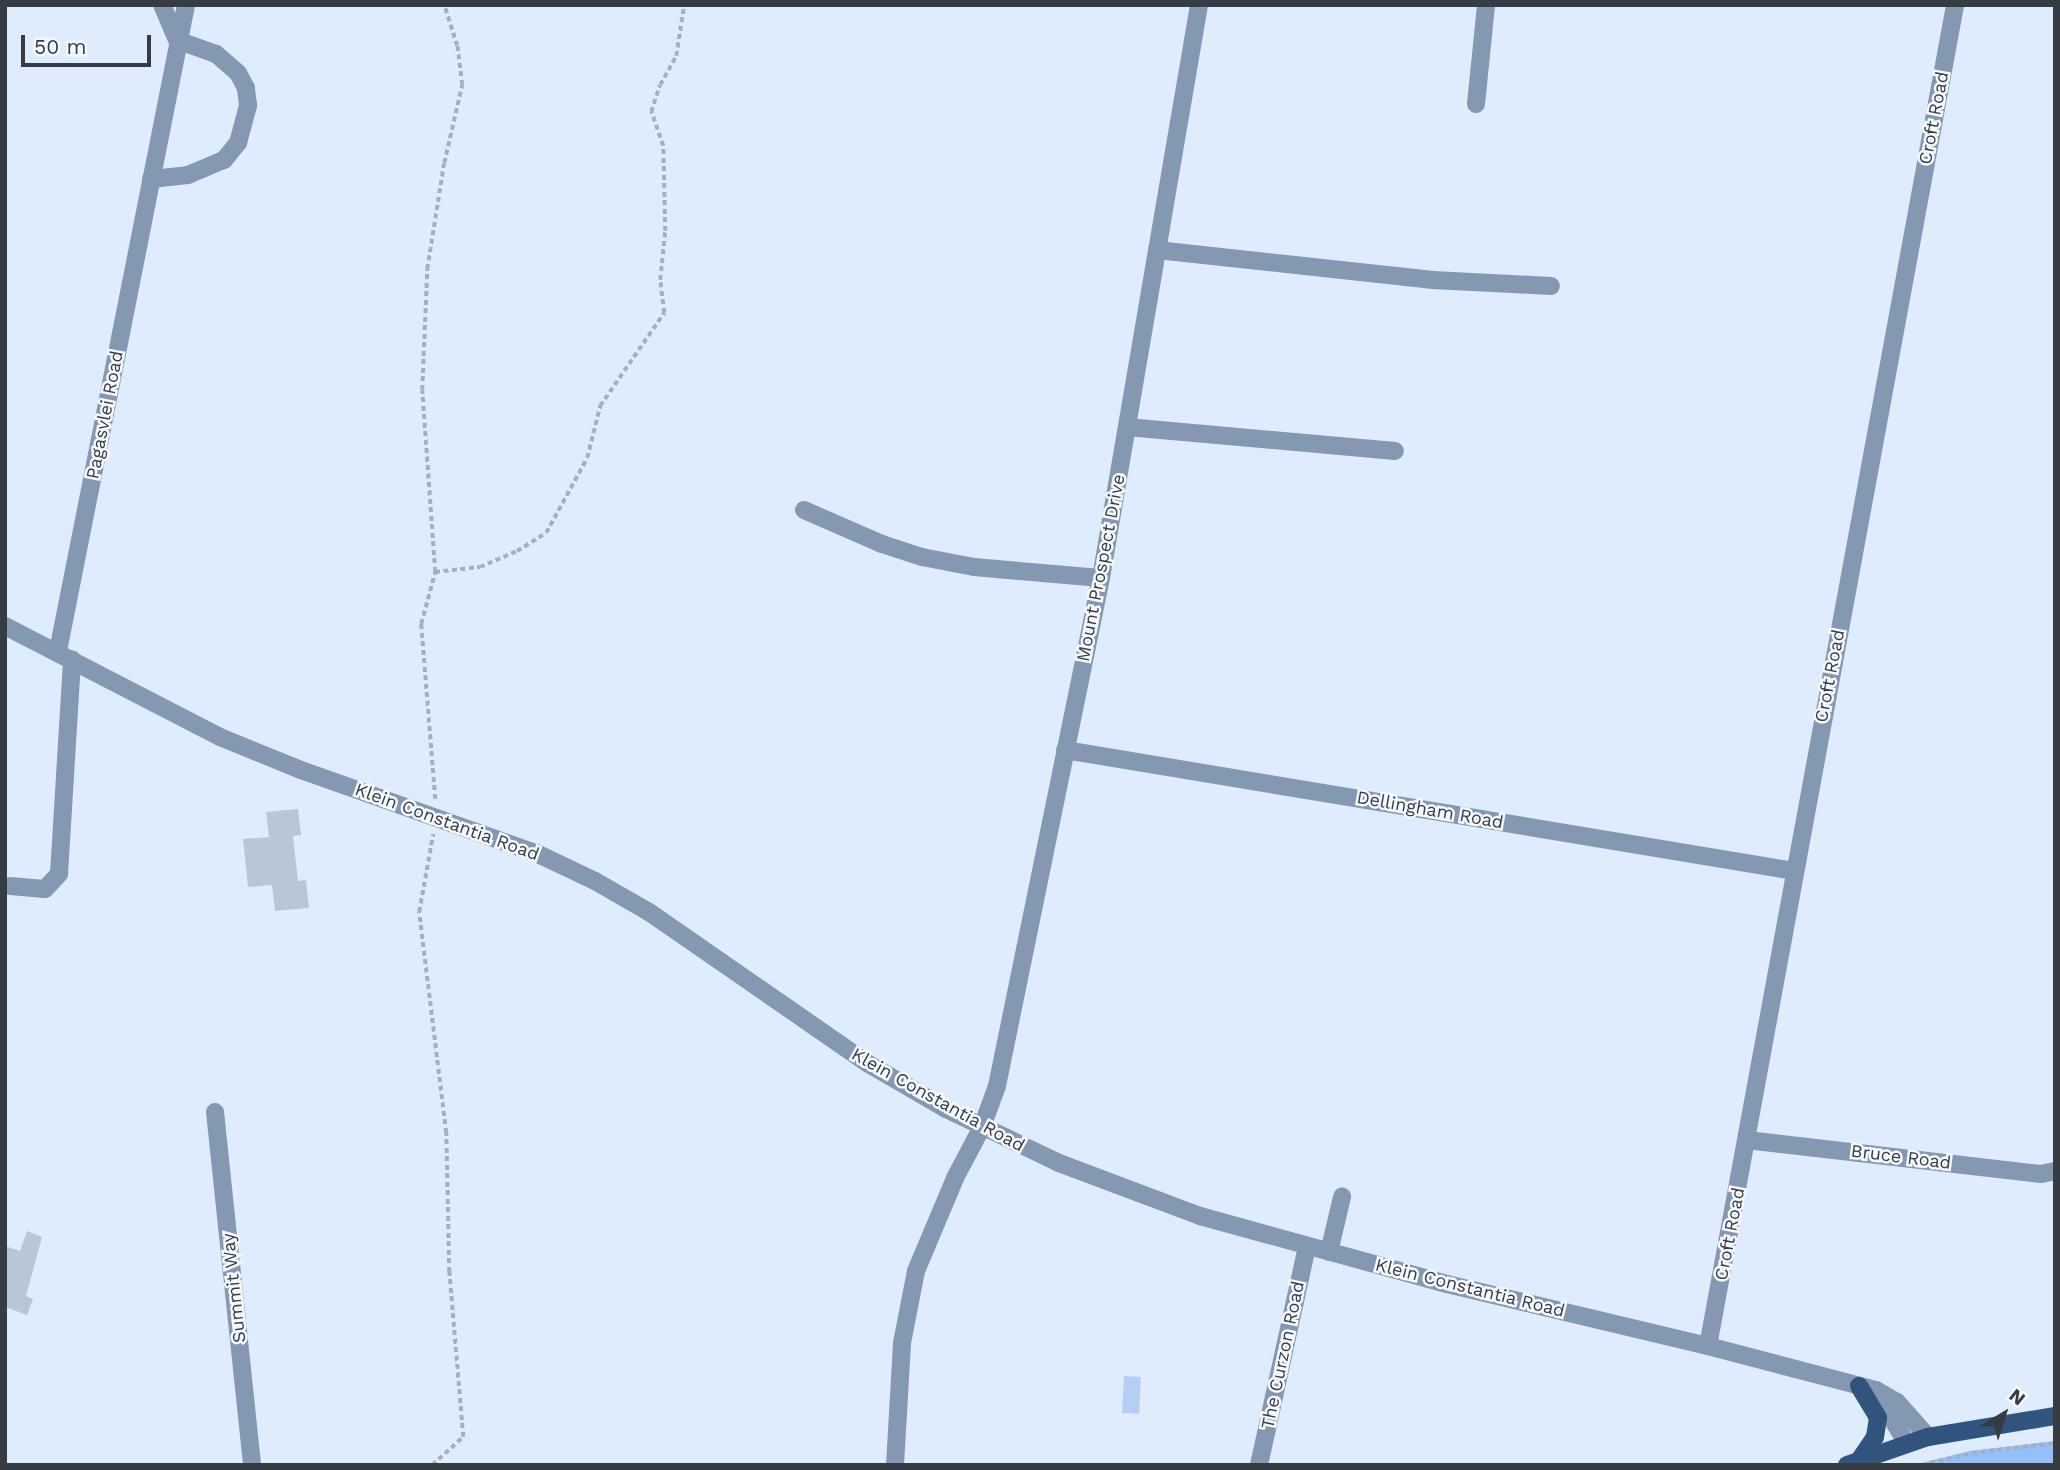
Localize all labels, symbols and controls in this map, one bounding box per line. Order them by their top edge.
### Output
scale bar [24,21,154,65]
text: 50 m [34,34,86,59]
street label: Croft Road [1914,70,1954,166]
street label: Pagasvlei Road [82,349,128,481]
street label: Mount Prospect Drive [1072,473,1130,663]
street label: Croft Road [1810,628,1850,724]
street label: Klein Constantia Road [352,779,542,865]
street label: Dellingham Road [1355,786,1505,834]
street label: Klein Constantia Road [848,1043,1028,1157]
street label: Bruce Road [1850,1140,1952,1174]
street label: Croft Road [1710,1186,1750,1282]
street label: Summit Way [217,1232,251,1344]
street label: Klein Constantia Road [1373,1254,1567,1322]
street label: The Curzon Road [1257,1279,1309,1431]
north arrow [1969,1379,2039,1449]
text: N [2005,1384,2030,1410]

